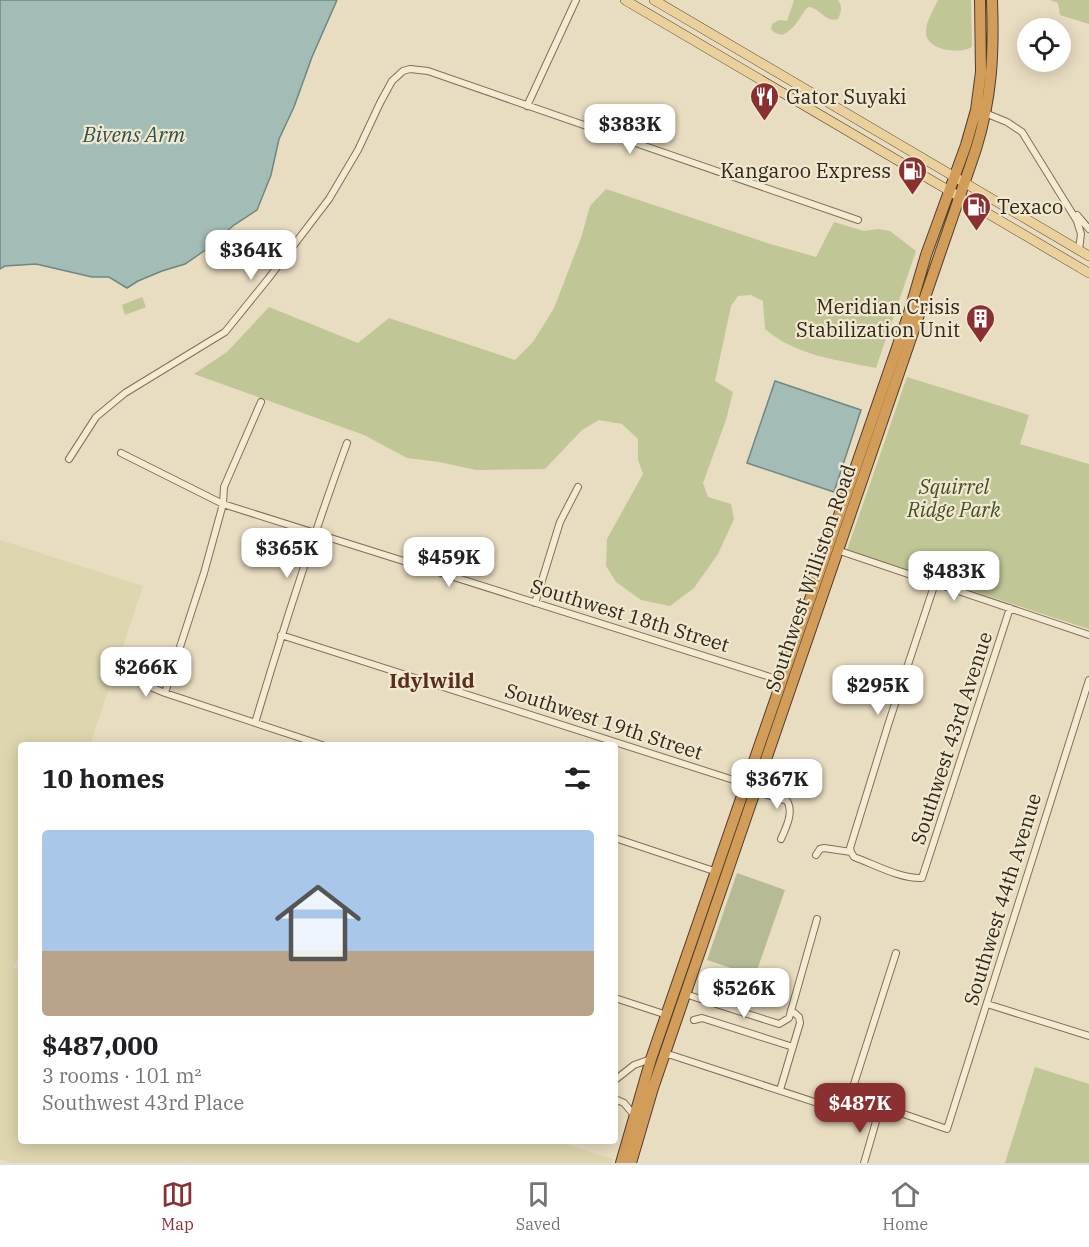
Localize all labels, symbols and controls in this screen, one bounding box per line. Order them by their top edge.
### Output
map controls [1017,18,1071,72]
button: locate [1017,18,1071,72]
restaurant icon: Gator Suyaki [749,80,781,122]
place label: Gator Suyaki [786,83,907,110]
pin: $383K [588,104,672,155]
text: $383K [598,110,662,137]
water label: Bivens Arm [82,120,186,148]
fuel station icon: Kangaroo Express [896,154,928,196]
place label: Kangaroo Express [720,157,891,184]
fuel station icon: Texaco [960,190,992,232]
place label: Texaco [997,193,1063,220]
pin: $364K [209,230,293,281]
text: $364K [219,236,283,263]
place label: Meridian Crisis Stabilization Unit [796,293,960,343]
building icon: Meridian Crisis Stabilization Unit [965,302,997,344]
street label: Southwest Williston Road [758,461,862,695]
park label: Squirrel Ridge Park [906,473,1001,523]
pin: $365K [245,528,329,579]
text: $365K [255,534,319,561]
pin: $459K [407,537,491,588]
text: $459K [417,543,481,570]
pin: $483K [912,551,996,602]
text: $483K [922,557,986,584]
street label: Southwest 18th Street [527,572,733,658]
street label: Southwest 43rd Avenue [904,628,998,848]
pin: $266K [104,647,188,698]
text: $266K [114,653,178,680]
pin: $295K [836,665,920,716]
district label: Idylwild [389,666,475,694]
text: $295K [846,671,910,698]
street label: Southwest 19th Street [502,676,706,766]
pin: $367K [735,759,819,810]
text: 10 homes [42,761,164,795]
icon: filters [561,762,594,795]
text: $367K [745,765,809,792]
street label: Southwest 44th Avenue [957,790,1047,1008]
icon: home [264,869,372,977]
pin: $526K [702,968,786,1019]
text: $526K [712,974,776,1001]
text: $487,000 [42,1028,158,1062]
text: 3 rooms · 101 m² [42,1062,201,1089]
pin: $487K [818,1083,902,1134]
text: Southwest 43rd Place [42,1089,244,1116]
text: $487K [828,1089,892,1116]
tab: Map [161,1178,194,1234]
tab: Saved [516,1178,561,1234]
tab: Home [883,1178,928,1234]

